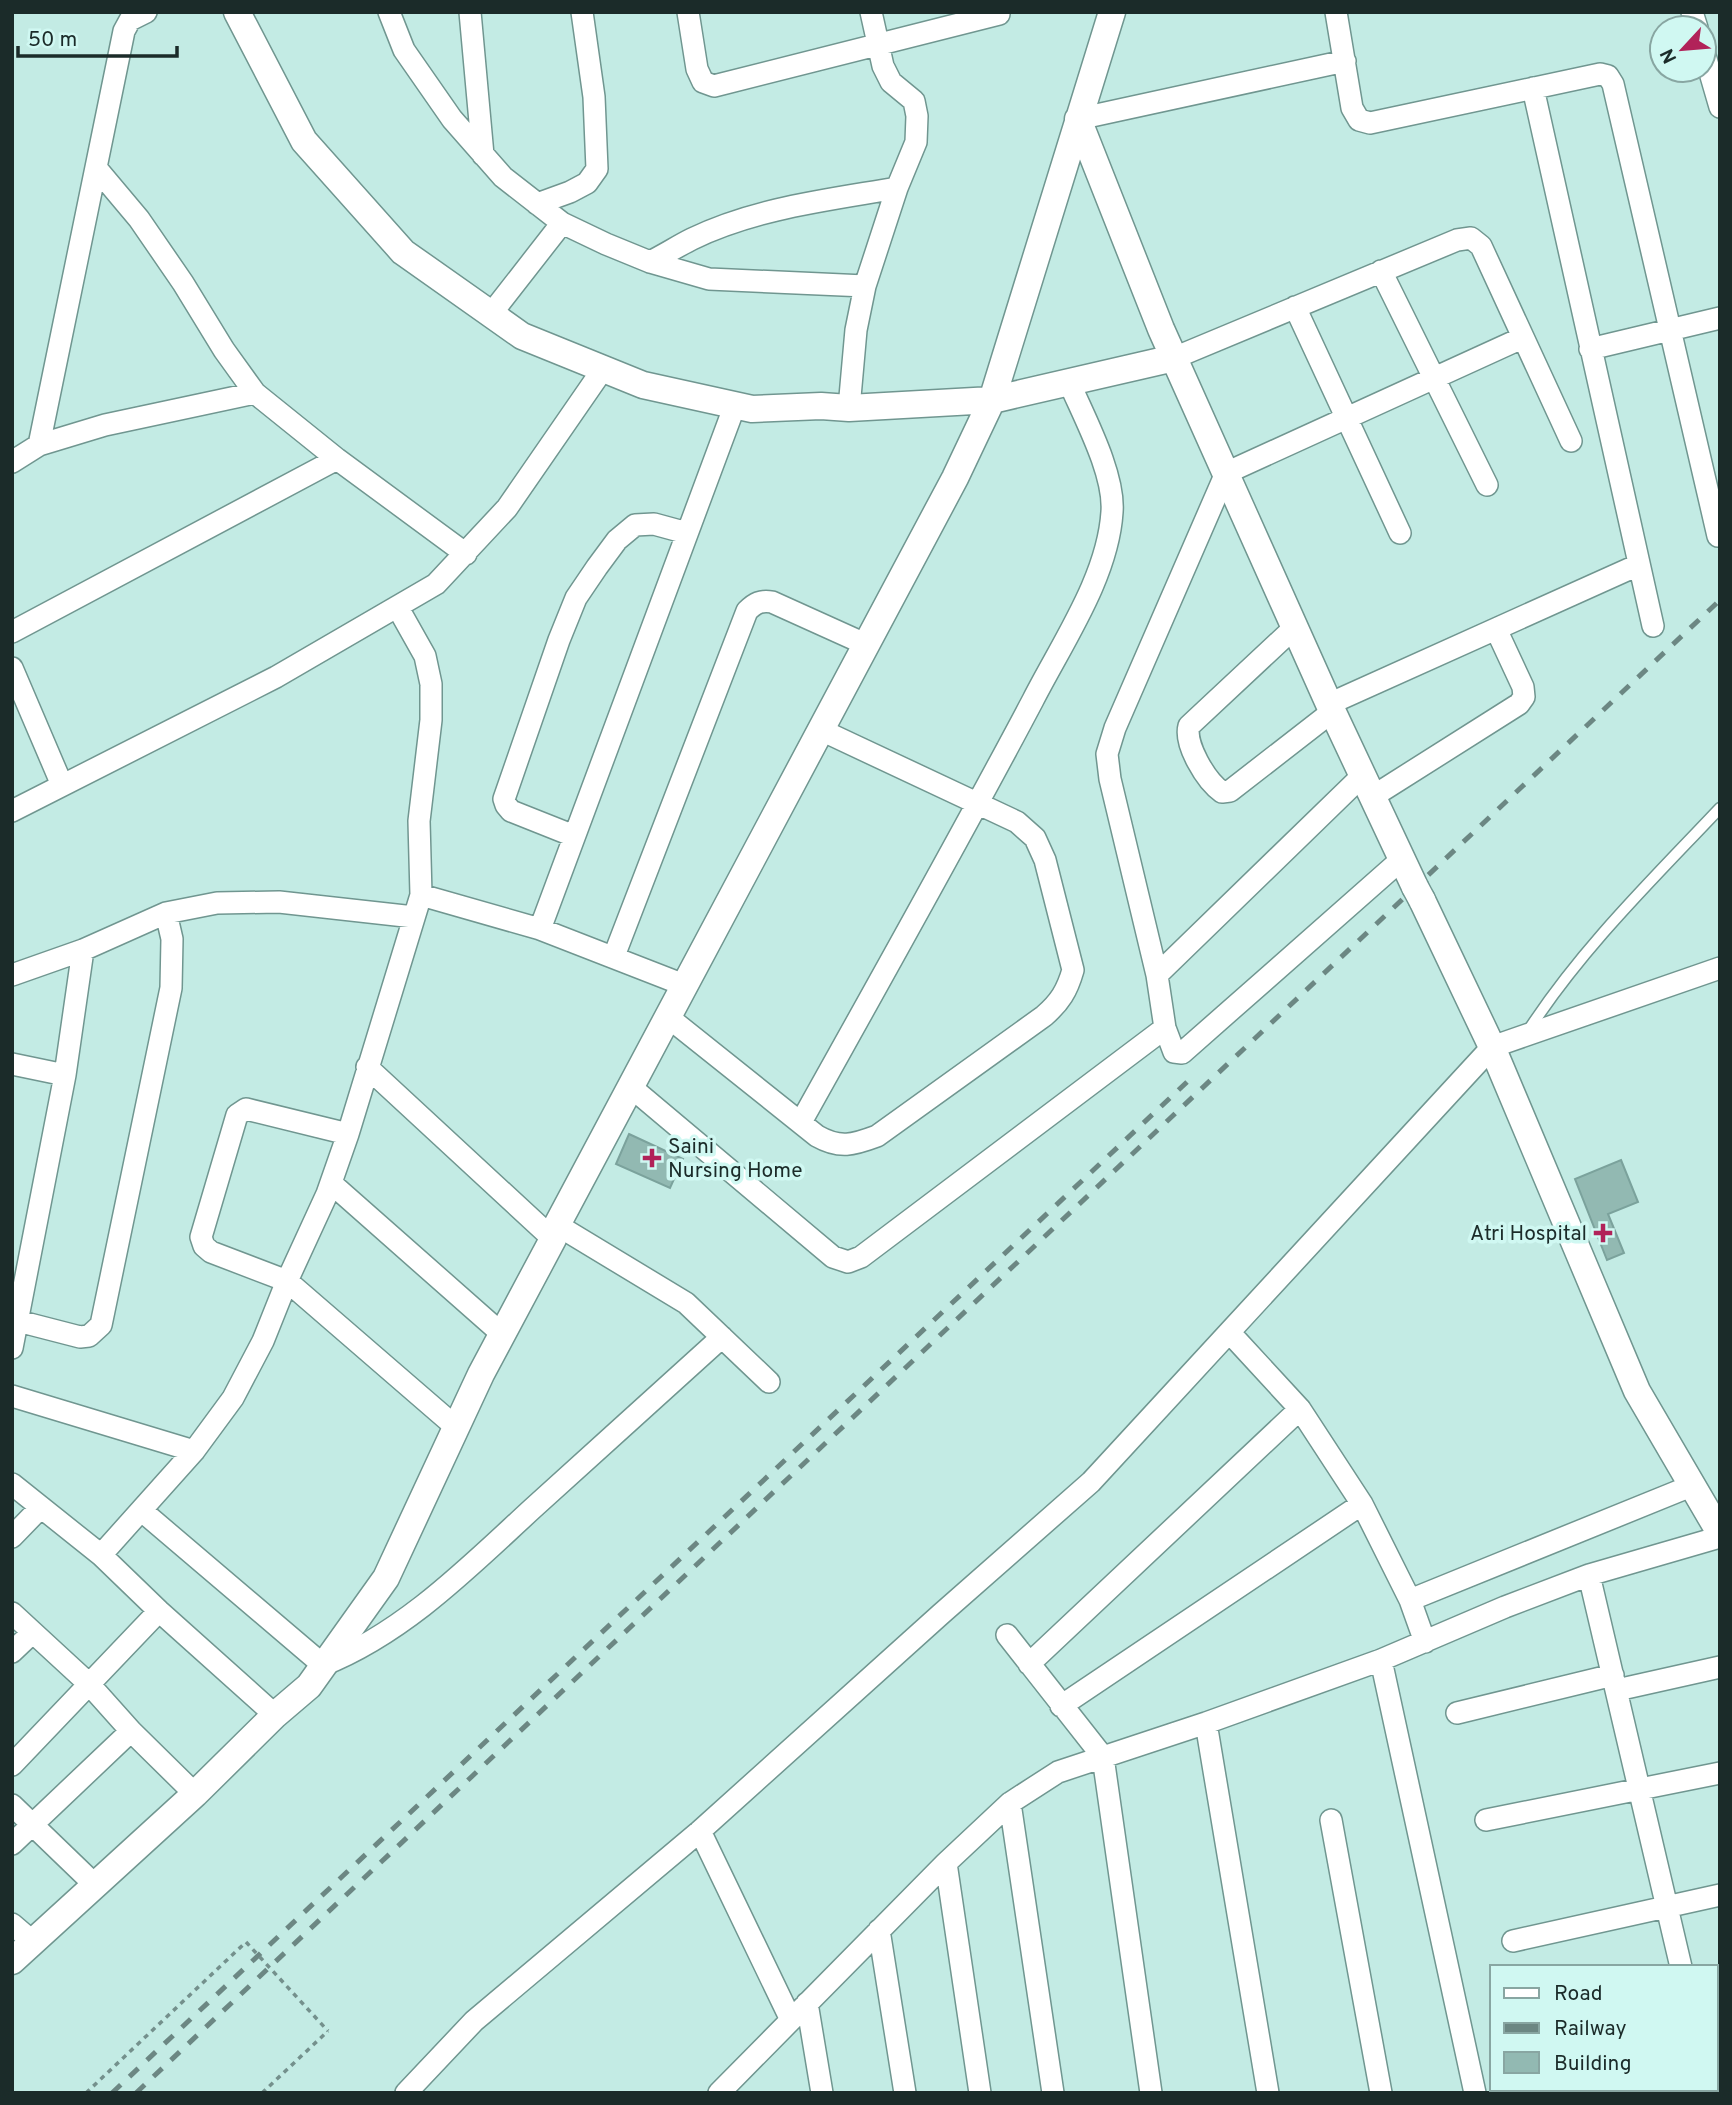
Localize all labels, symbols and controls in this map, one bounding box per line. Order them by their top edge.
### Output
scale bar [18,14,177,58]
north arrow [1648,14,1718,84]
text: 50 m [28,27,77,54]
text: N [1656,44,1683,67]
place label: Saini Nursing Home [668,1134,803,1185]
marker: Saini Nursing Home [642,1148,662,1168]
place label: Atri Hospital [1470,1221,1587,1248]
marker: Atri Hospital [1593,1223,1613,1243]
legend [1490,1965,1718,2091]
text: Road [1554,1981,1603,2008]
text: Railway [1554,2016,1627,2043]
text: Building [1554,2051,1632,2078]

